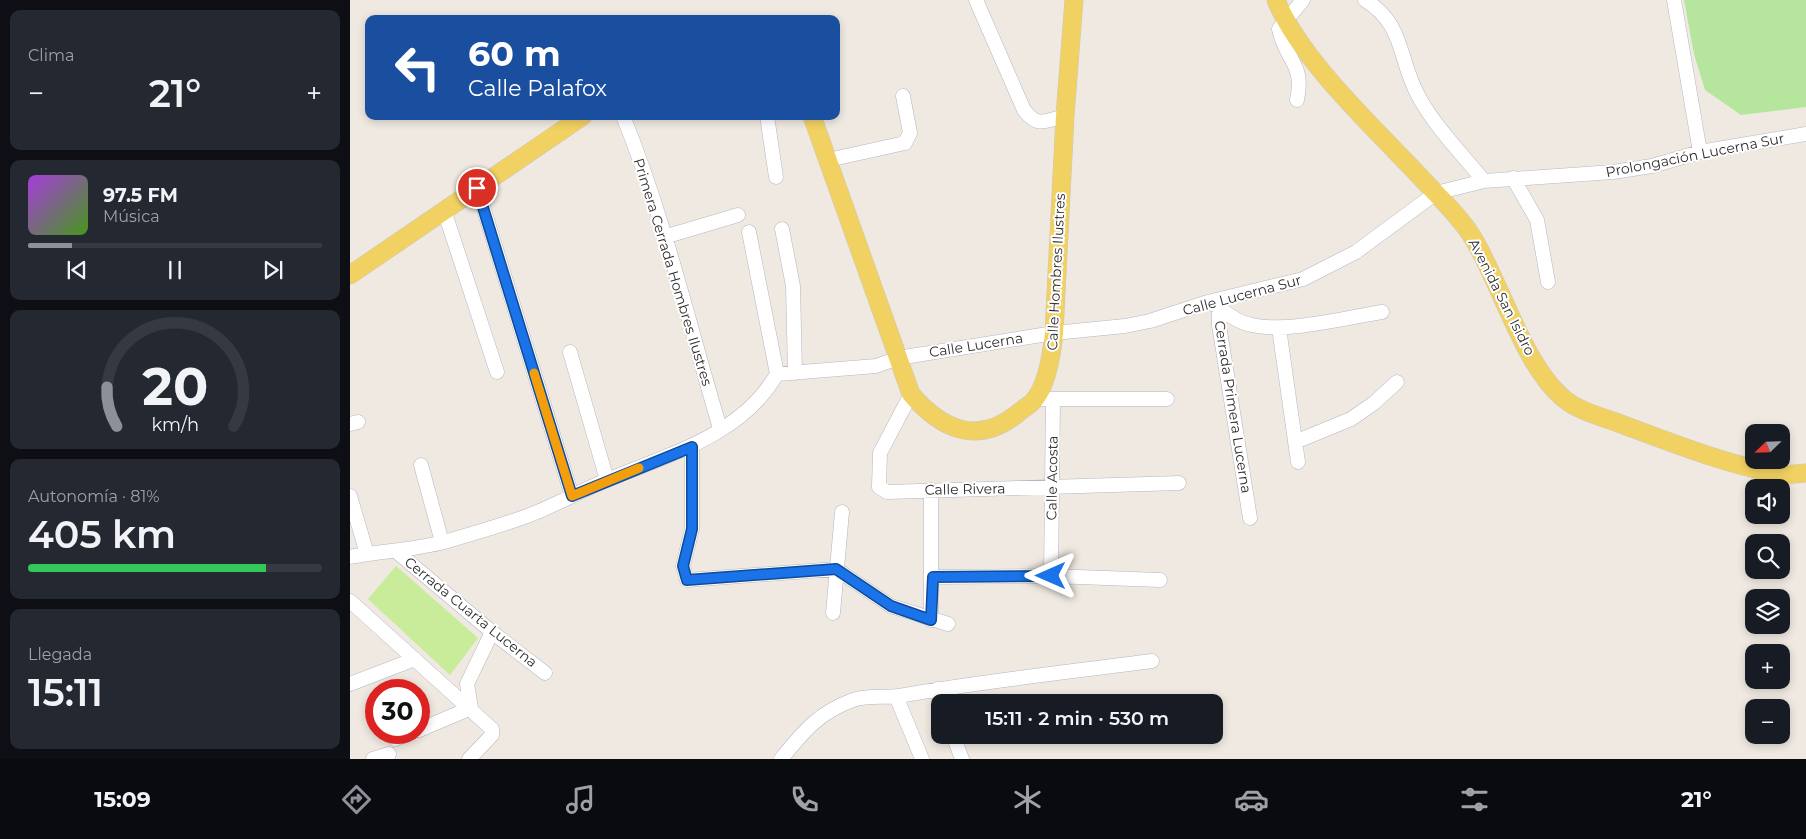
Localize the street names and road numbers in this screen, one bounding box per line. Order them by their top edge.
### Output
street label: Prolongación Lucerna Sur [1604,129,1786,181]
street label: Primera Cerrada Hombres Ilustres [630,156,716,388]
street label: Calle Hombres Ilustres [1043,193,1069,351]
street label: Avenida San Isidro [1465,236,1539,359]
street label: Calle Lucerna Sur [1181,270,1304,319]
street label: Cerrada Primera Lucerna [1210,319,1256,495]
street label: Calle Lucerna [928,329,1024,361]
street label: Calle Acosta [1042,435,1062,521]
street label: Calle Rivera [924,479,1006,499]
street label: Cerrada Cuarta Lucerna [401,553,541,671]

